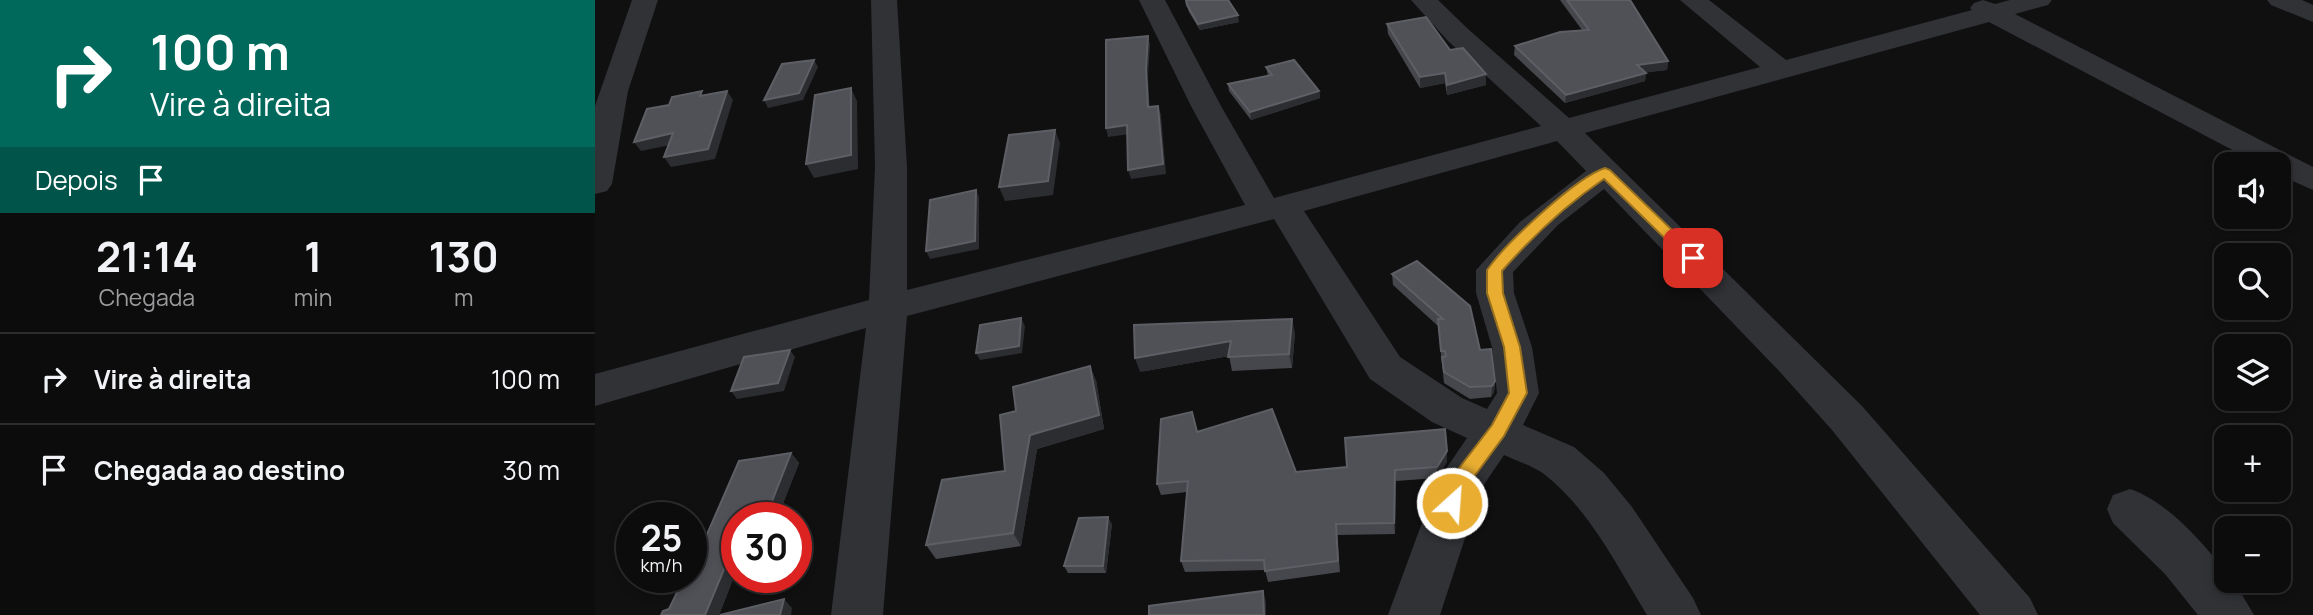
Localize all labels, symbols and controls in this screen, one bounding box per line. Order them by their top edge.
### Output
text: 100 m [150,18,290,85]
icon: right [35,28,126,119]
text: Vire à direita [150,82,331,126]
map controls [2214,152,2291,593]
button: sound [2214,152,2291,229]
icon: arrive [132,161,170,199]
text: Depois [35,162,118,198]
text: 21:14 [96,227,198,285]
text: 1 [304,227,322,285]
text: 130 [428,227,499,285]
pin [1663,228,1723,288]
icon: arrive [1674,239,1712,277]
button: search [2214,243,2291,320]
text: Chegada [99,281,195,313]
text: min [294,281,332,313]
text: m [454,281,473,313]
button: layers [2214,334,2291,411]
icon: right [35,360,73,398]
text: Vire à direita [94,361,251,397]
text: 100 m [491,361,560,397]
button: + [2214,425,2291,502]
icon: arrive [35,451,73,489]
text: Chegada ao destino [94,452,345,488]
text: 30 m [503,452,560,488]
position arrow [1415,466,1489,540]
speed limit sign: 30 [721,502,812,593]
text: 25 [641,514,682,562]
button: − [2214,516,2291,593]
text: km/h [641,553,682,577]

